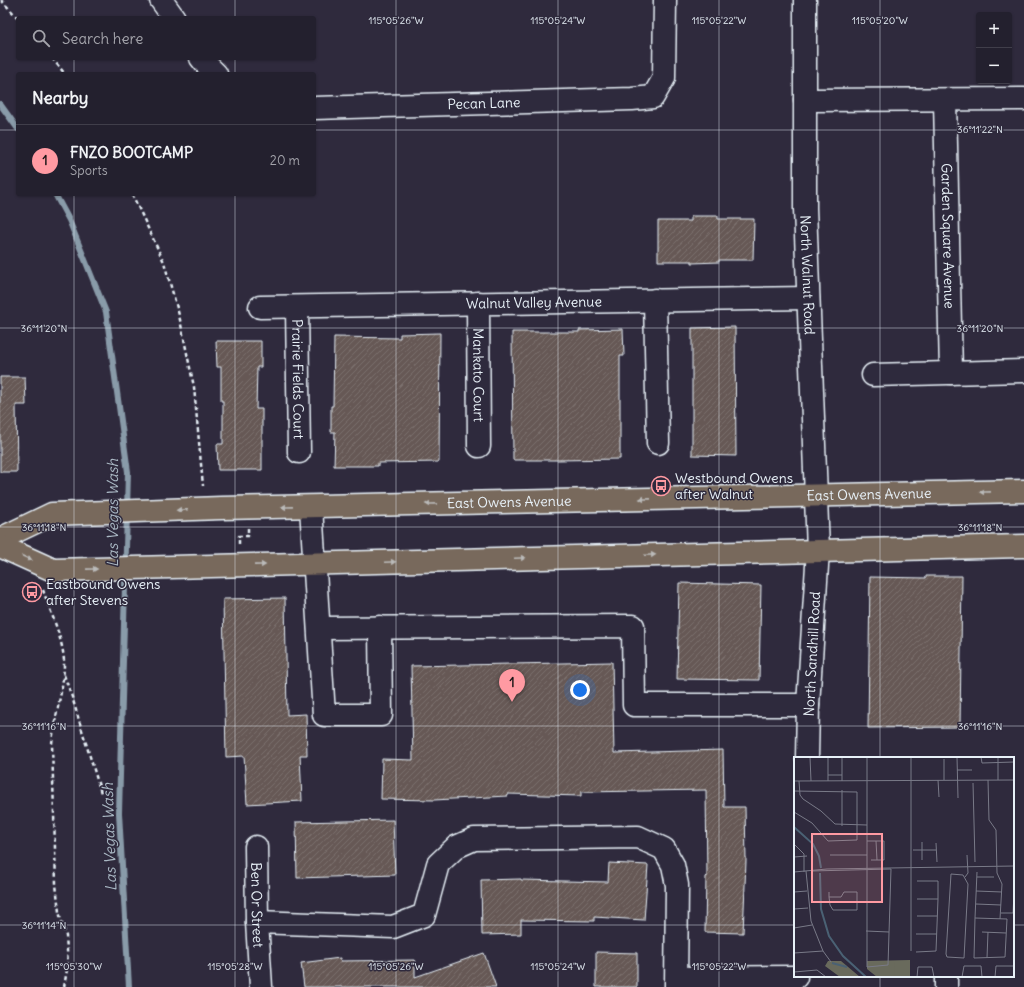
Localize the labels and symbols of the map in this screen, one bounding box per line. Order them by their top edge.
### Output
text: 115°05'26"W [368,14,424,27]
text: 115°05'24"W [531,14,585,27]
text: 115°05'22"W [692,14,746,27]
text: 115°05'20"W [852,14,908,27]
street label: Pecan Lane [447,93,521,113]
text: 36°11'22"N [957,123,1003,136]
street label: Garden Square Avenue [937,163,959,309]
street label: North Walnut Road [796,215,819,335]
street label: Walnut Valley Avenue [466,292,602,313]
street label: Prairie Fields Court [288,319,308,439]
text: 36°11'20"N [20,322,68,335]
text: 36°11'20"N [956,322,1004,335]
street label: Mankato Court [469,328,488,422]
water label: Las Vegas Wash [103,458,122,567]
place label: Westbound Owens after Walnut [675,469,793,503]
bus stop icon: Westbound Owens after Walnut [650,475,672,497]
street label: East Owens Avenue [807,484,932,505]
one-way arrow [978,489,991,495]
street label: East Owens Avenue [447,492,572,512]
one-way arrow [638,496,651,502]
one-way arrow [424,501,437,507]
one-way arrow [280,504,293,510]
one-way arrow [175,507,188,513]
text: 36°11'18"N [22,521,66,534]
text: 36°11'18"N [958,521,1002,534]
one-way arrow [644,551,656,558]
one-way arrow [21,555,32,561]
one-way arrow [514,555,527,561]
one-way arrow [384,559,397,565]
one-way arrow [254,562,267,568]
one-way arrow [86,566,99,572]
place label: Eastbound Owens after Stevens [46,575,160,609]
bus stop icon: Eastbound Owens after Stevens [21,581,43,603]
street label: North Sandhill Road [800,591,824,717]
pin: 1 [499,669,525,702]
your location [570,680,590,700]
text: 36°11'16"N [22,720,66,733]
text: 36°11'16"N [958,720,1002,733]
inset map [794,757,1014,977]
water label: Las Vegas Wash [98,782,120,892]
street label: Ben Or Street [247,862,268,949]
text: 36°11'14"N [22,919,66,932]
text: 115°05'30"W [46,960,102,973]
text: 115°05'28"W [207,960,263,973]
text: 115°05'26"W [368,960,424,973]
text: 115°05'24"W [531,960,585,973]
text: 115°05'22"W [692,960,746,973]

